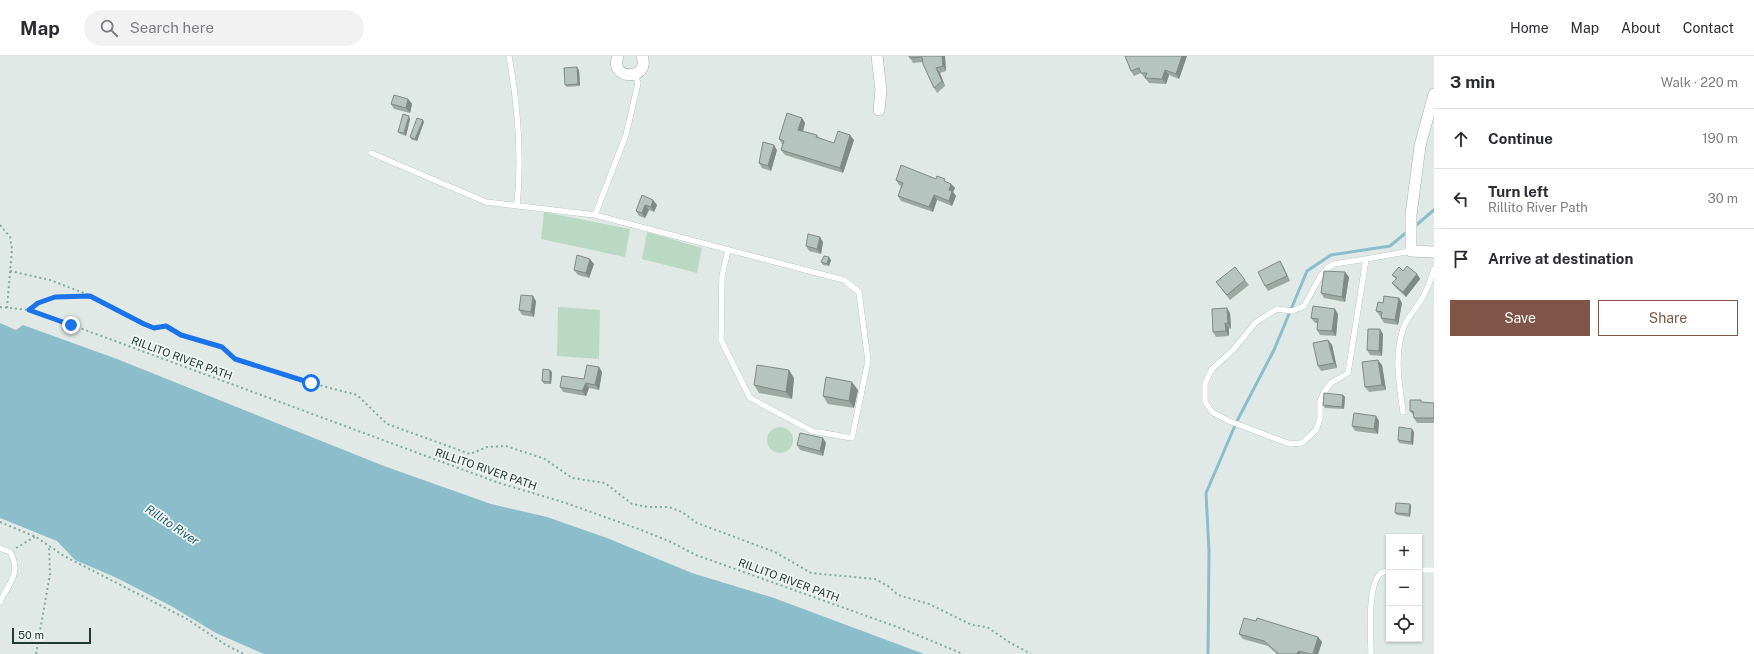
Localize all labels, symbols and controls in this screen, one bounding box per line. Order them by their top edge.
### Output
search box [84,10,364,46]
text: Map [20,17,60,39]
icon: search [98,17,120,39]
text: Search here [130,19,214,36]
text: Home [1510,20,1549,36]
text: Map [1571,20,1599,36]
text: About [1621,20,1661,36]
text: Contact [1683,20,1734,36]
text: 3 min [1450,72,1495,92]
text: Walk · 220 m [1661,75,1738,90]
icon: ahead [1450,128,1472,150]
text: Continue [1488,130,1553,147]
text: 190 m [1702,131,1738,146]
text: Turn left [1488,183,1549,200]
icon: left [1450,188,1472,210]
text: 30 m [1708,191,1738,206]
text: Rillito River Path [1488,200,1588,215]
icon: arrive [1450,248,1472,270]
text: Arrive at destination [1488,250,1633,267]
button: Save [1450,300,1590,336]
button: Share [1598,300,1738,336]
route end [62,316,80,334]
street label: RILLITO RIVER PATH [130,334,234,382]
route start [302,374,320,392]
street label: RILLITO RIVER PATH [434,446,538,492]
water label: Rillito River [142,502,202,548]
map controls [1386,534,1422,642]
button: + [1386,534,1422,570]
street label: RILLITO RIVER PATH [737,556,841,604]
button: − [1386,570,1422,606]
button: locate [1386,606,1422,642]
scale bar [12,626,91,645]
text: 50 m [18,629,44,641]

